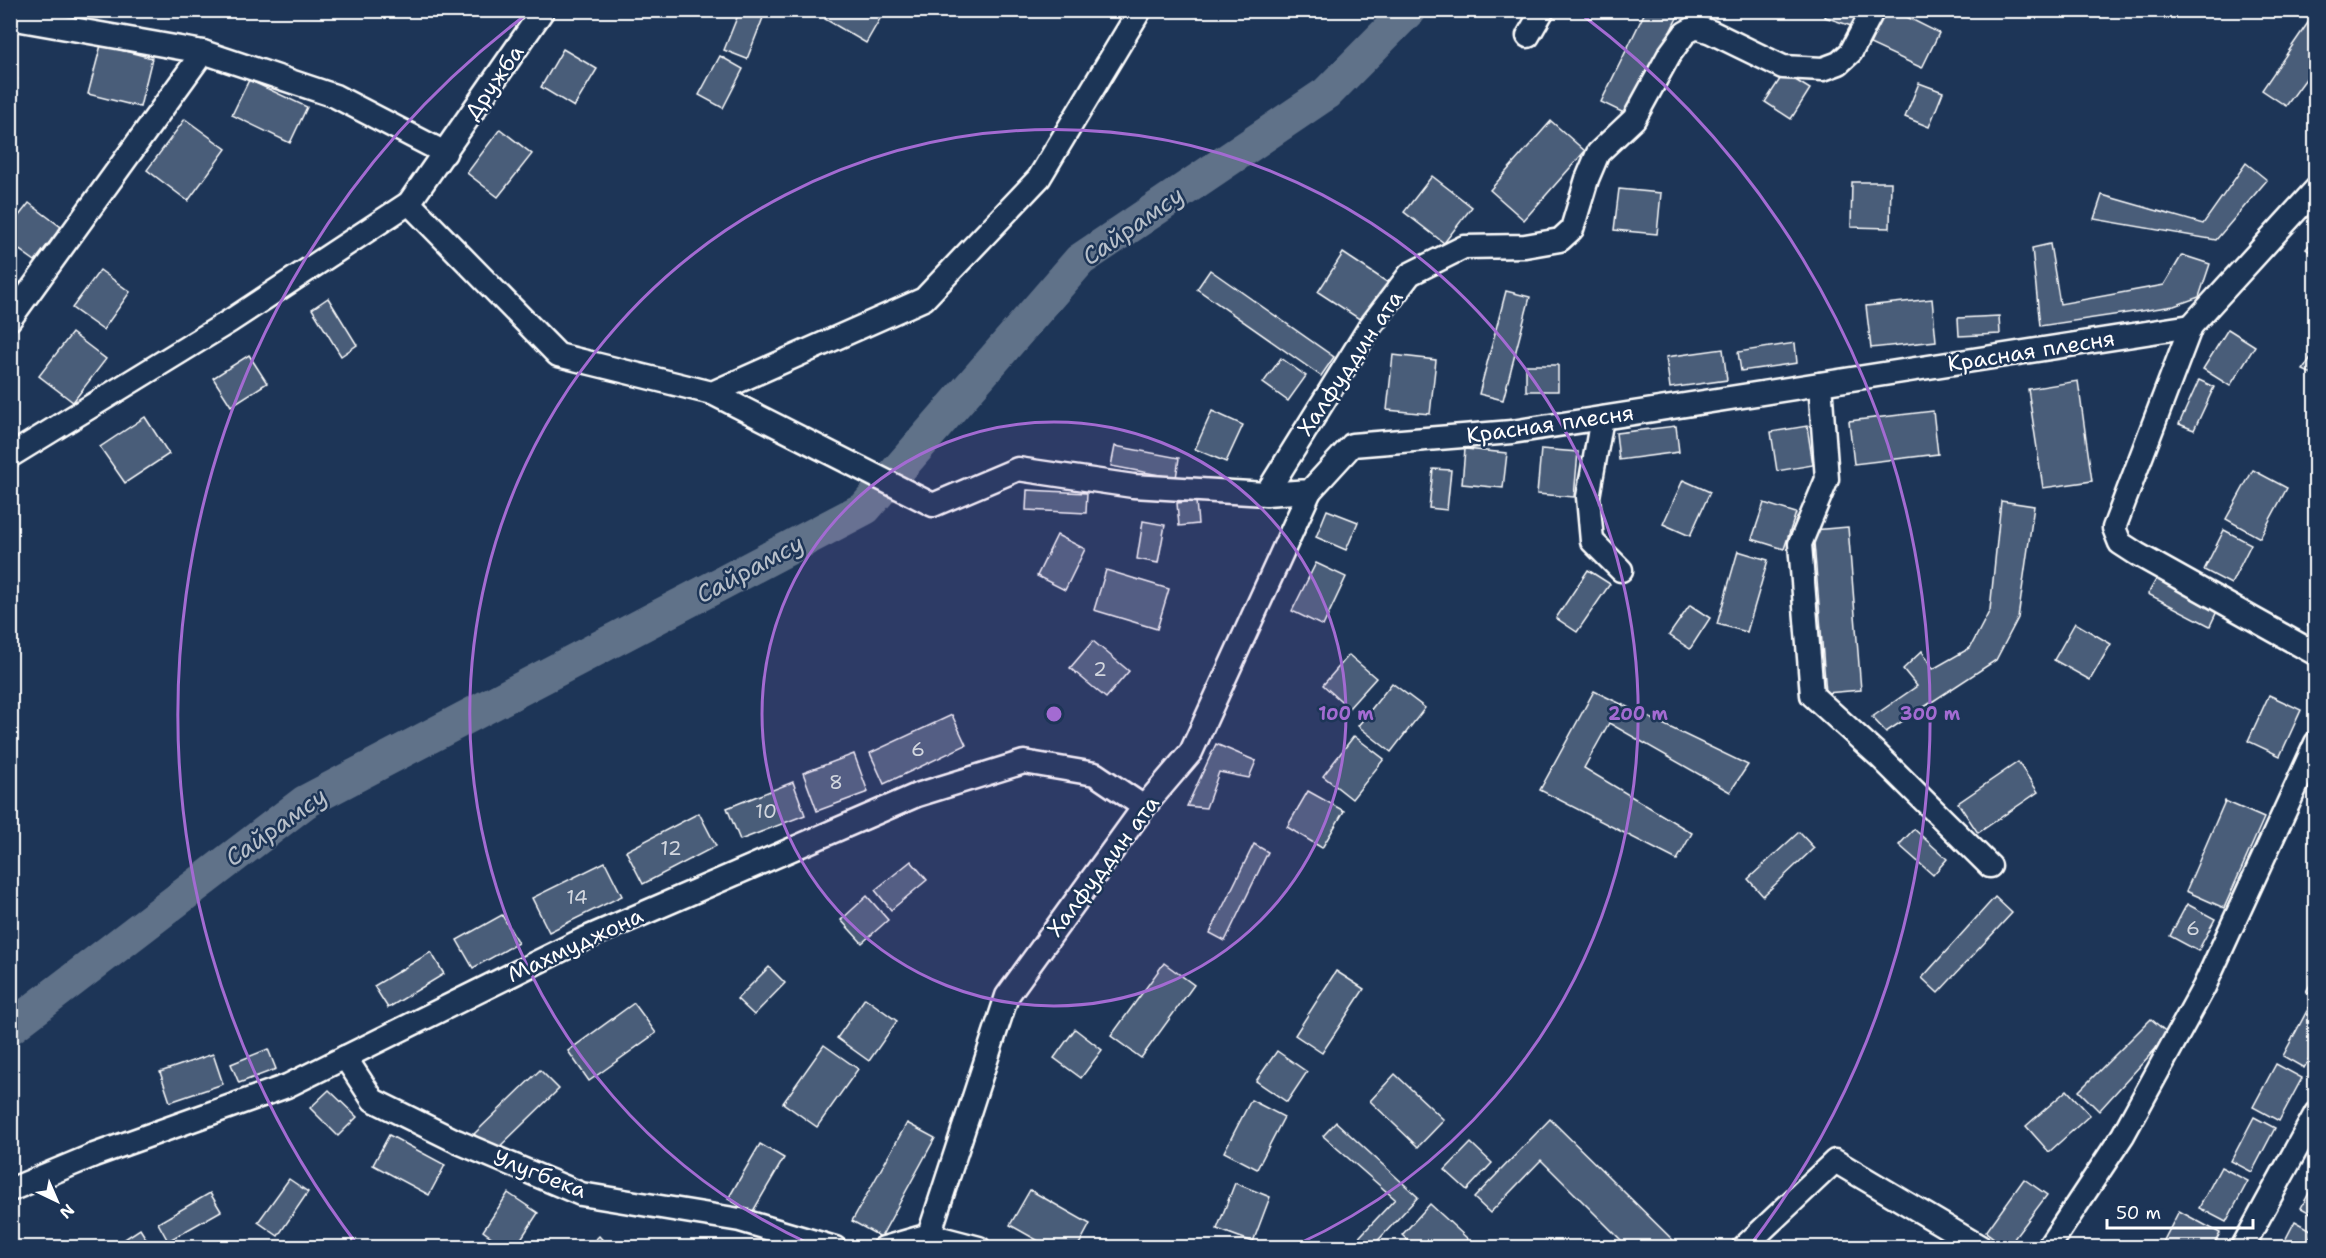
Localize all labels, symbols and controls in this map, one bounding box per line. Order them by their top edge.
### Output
street label: Дружба [458,39,530,125]
water label: Сайрамсу [1076,179,1190,273]
street label: Халфуддин ата [1291,284,1410,441]
street label: Красная плесня [1945,323,2117,379]
street label: Красная плесня [1464,398,1636,450]
water label: Сайрамсу [691,527,809,611]
house number: 2 [1093,656,1107,682]
text: 100 m [1318,702,1374,726]
text: 200 m [1608,702,1669,726]
text: 300 m [1900,702,1961,726]
centre of rings [1044,704,1064,724]
house number: 6 [911,736,925,762]
house number: 8 [829,769,843,795]
water label: Сайрамсу [219,780,333,874]
street label: Халфуддин ата [1040,789,1166,942]
house number: 10 [755,798,777,824]
house number: 12 [660,835,682,861]
house number: 14 [566,884,588,910]
street label: Махмуджона [502,901,648,989]
house number: 6 [2186,915,2200,941]
street label: Улугбека [489,1143,591,1205]
north arrow [27,1171,87,1231]
scale bar [2107,1192,2252,1230]
text: N [55,1199,79,1223]
text: 50 m [2116,1201,2161,1225]

